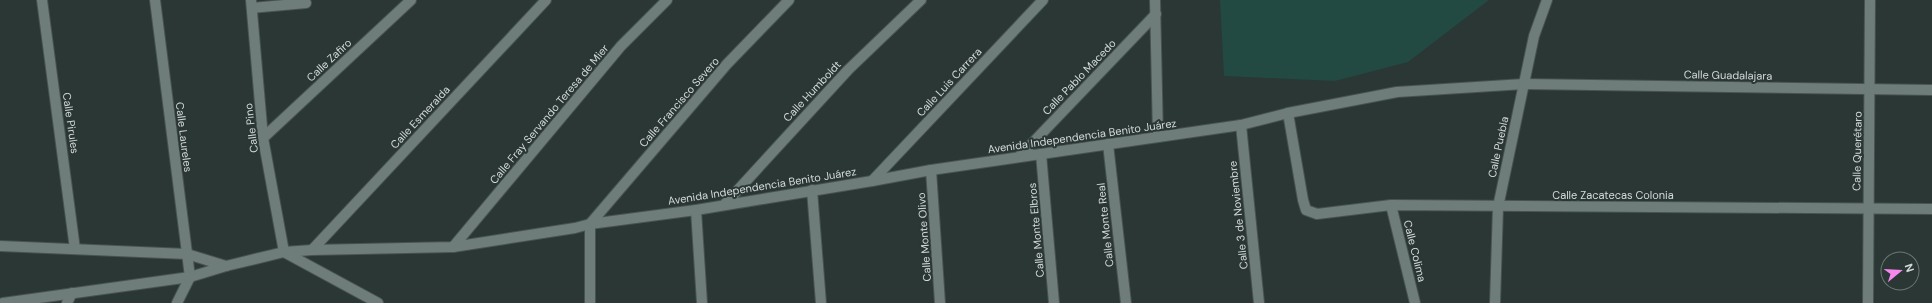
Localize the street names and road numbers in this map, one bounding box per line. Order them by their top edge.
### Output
street label: Calle Zafiro [304,36,354,84]
street label: Calle Pablo Macedo [1039,36,1119,118]
street label: Calle Fray Servando Teresa de Mier [486,41,612,187]
street label: Calle Luis Carrera [913,45,985,119]
street label: Calle Francisco Severo [636,54,722,150]
street label: Calle Humboldt [780,57,844,125]
street label: Calle Guadalajara [1684,67,1772,83]
street label: Calle Esmeralda [387,83,453,151]
street label: Calle Pirules [60,92,82,154]
street label: Calle Laureles [173,101,195,173]
street label: Calle Pino [241,102,261,154]
street label: Calle Querétaro [1849,111,1865,191]
street label: Calle Puebla [1485,115,1511,179]
street label: Avenida Independencia Benito Juárez [987,116,1177,156]
street label: Calle 3 de Noviembre [1225,160,1251,270]
street label: Avenida Independencia Benito Juárez [667,164,857,208]
street label: Calle Monte Elbros [1025,182,1047,278]
street label: Calle Monte Real [1094,182,1116,268]
street label: Calle Zacatecas Colonia [1552,188,1674,202]
street label: Calle Monte Olivo [914,192,934,282]
street label: Calle Colima [1401,219,1429,283]

